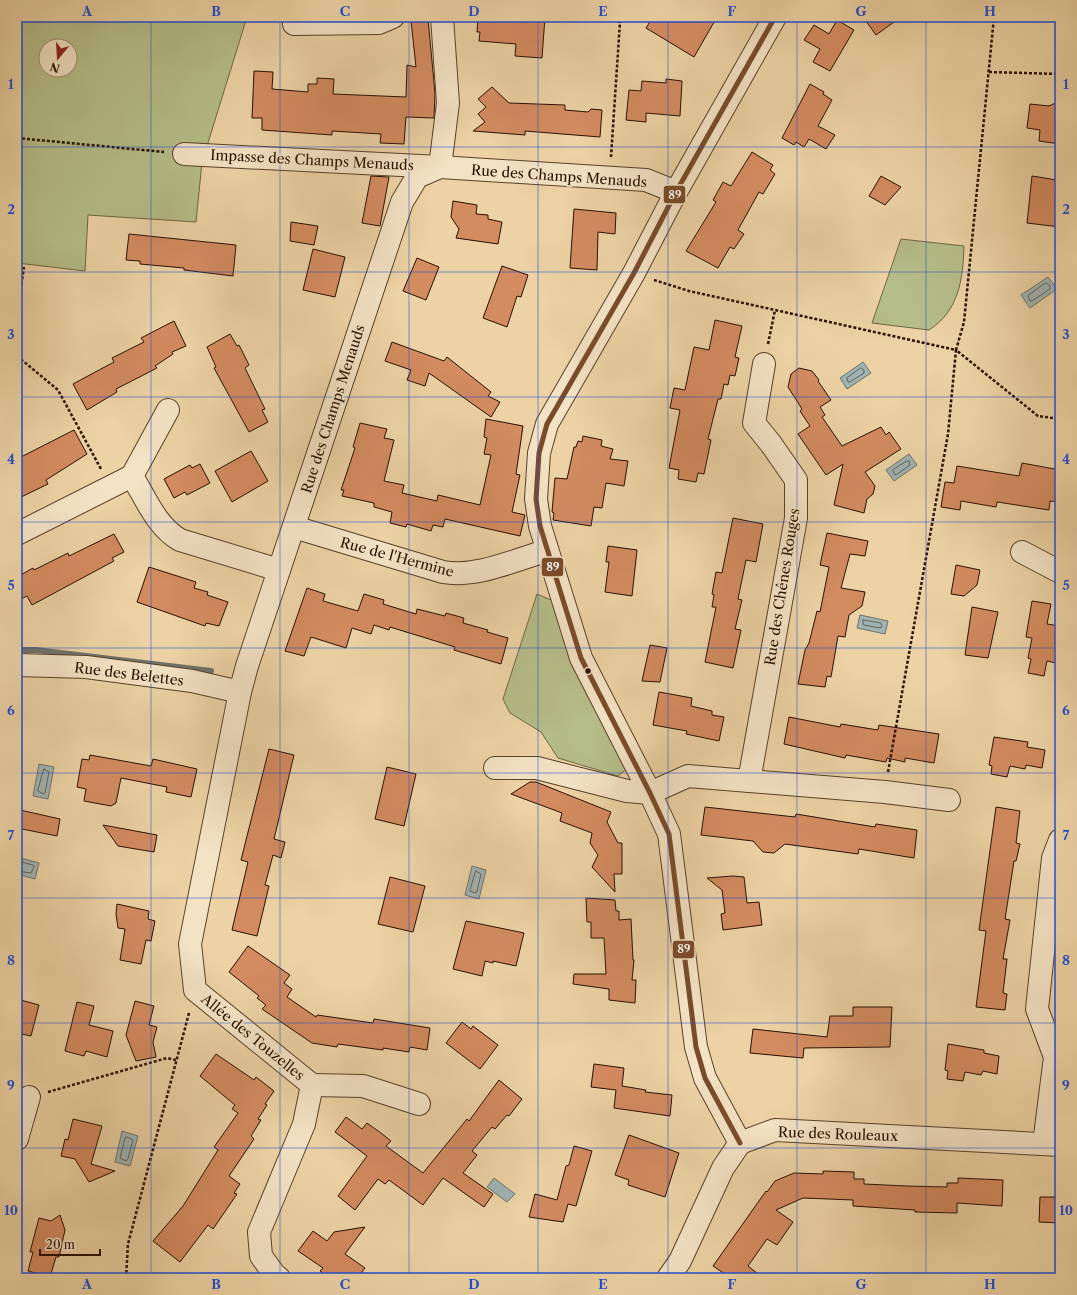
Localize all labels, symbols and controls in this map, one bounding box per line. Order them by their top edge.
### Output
text: A [81,3,93,19]
text: B [211,3,221,19]
text: C [340,3,350,19]
text: D [468,3,480,19]
text: E [598,3,608,19]
text: F [728,3,737,19]
text: G [855,3,867,19]
text: H [984,3,996,19]
north arrow [38,38,78,78]
text: N [48,59,62,76]
text: 1 [8,76,14,92]
text: 1 [1063,76,1069,92]
street label: Impasse des Champs Menauds [210,146,414,174]
street label: Rue des Champs Menauds [471,161,647,191]
line badge: 89 [663,185,686,204]
text: 89 [668,188,682,202]
text: 2 [7,201,15,217]
text: 2 [1062,201,1070,217]
street label: Rue des Champs Menauds [297,322,369,496]
text: 3 [7,326,15,342]
text: 3 [1062,326,1070,342]
text: 4 [7,451,15,467]
text: 4 [1062,451,1070,467]
street label: Rue des Chênes Rouges [761,507,803,667]
street label: Rue de l'Hermine [338,533,456,581]
line badge: 89 [541,557,564,577]
text: 89 [546,560,560,574]
text: 5 [7,577,15,593]
text: 5 [1062,577,1070,593]
street label: Rue des Belettes [73,658,185,690]
unlabelled marker [583,666,593,676]
text: 6 [7,702,15,718]
text: 6 [1062,702,1070,718]
text: 7 [8,827,15,843]
text: 7 [1063,827,1070,843]
line badge: 89 [672,940,695,959]
text: 89 [677,942,691,956]
text: 8 [7,952,15,968]
text: 8 [1062,952,1070,968]
street label: Allée des Touzelles [197,989,308,1084]
text: 9 [7,1077,15,1093]
text: 9 [1062,1077,1070,1093]
street label: Rue des Rouleaux [778,1123,899,1145]
text: 10 [4,1202,18,1218]
text: 10 [1059,1202,1073,1218]
scale bar [40,1231,100,1257]
text: 20 m [46,1237,75,1252]
text: A [81,1276,93,1292]
text: B [211,1276,221,1292]
text: C [340,1276,350,1292]
text: D [468,1276,480,1292]
text: E [598,1276,608,1292]
text: F [728,1276,737,1292]
text: G [855,1276,867,1292]
text: H [984,1276,996,1292]

